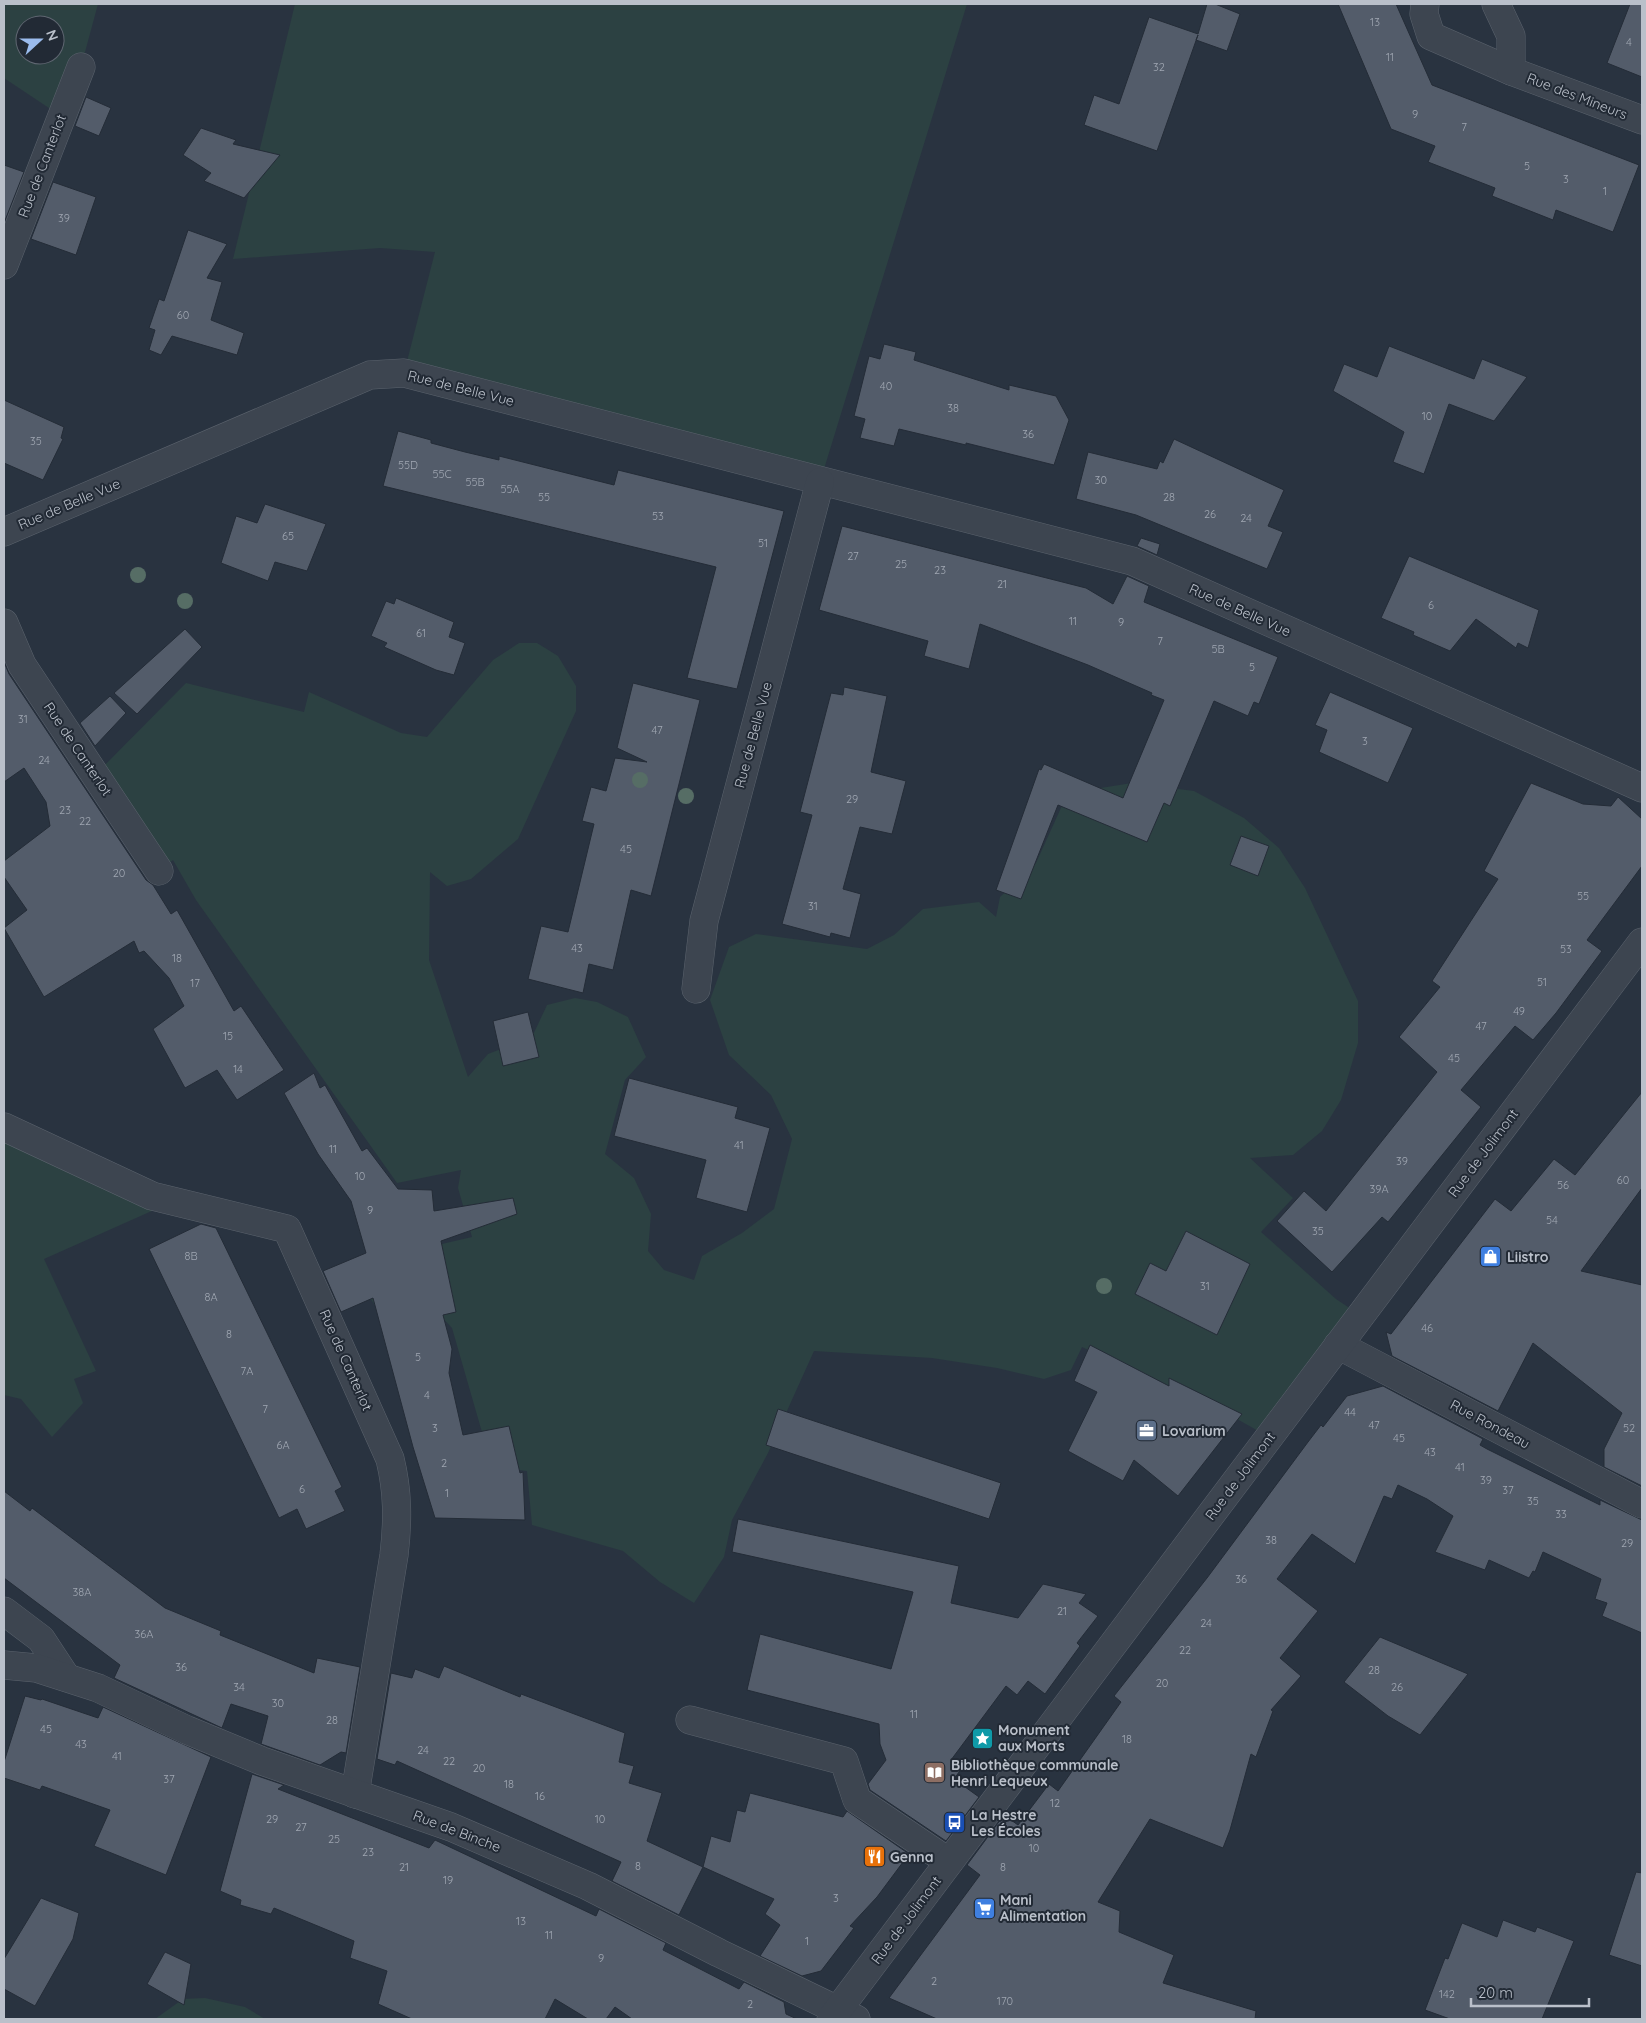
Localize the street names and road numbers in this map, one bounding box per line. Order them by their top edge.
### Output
street label: Rue des Mineurs [1524,69,1630,123]
street label: Rue de Canterlot [14,112,70,220]
street label: Rue de Belle Vue [406,366,516,410]
street label: Rue de Belle Vue [15,474,123,534]
street label: Rue de Belle Vue [1186,580,1294,640]
street label: Rue de Belle Vue [730,680,776,790]
street label: Rue de Canterlot [40,699,116,799]
street label: Rue de Jolimont [1444,1105,1522,1201]
street label: Rue de Canterlot [316,1306,377,1414]
street label: Rue Rondeau [1447,1395,1533,1453]
street label: Rue de Jolimont [1201,1428,1279,1524]
street label: Rue de Binche [411,1806,503,1856]
street label: Rue de Jolimont [867,1872,945,1968]

